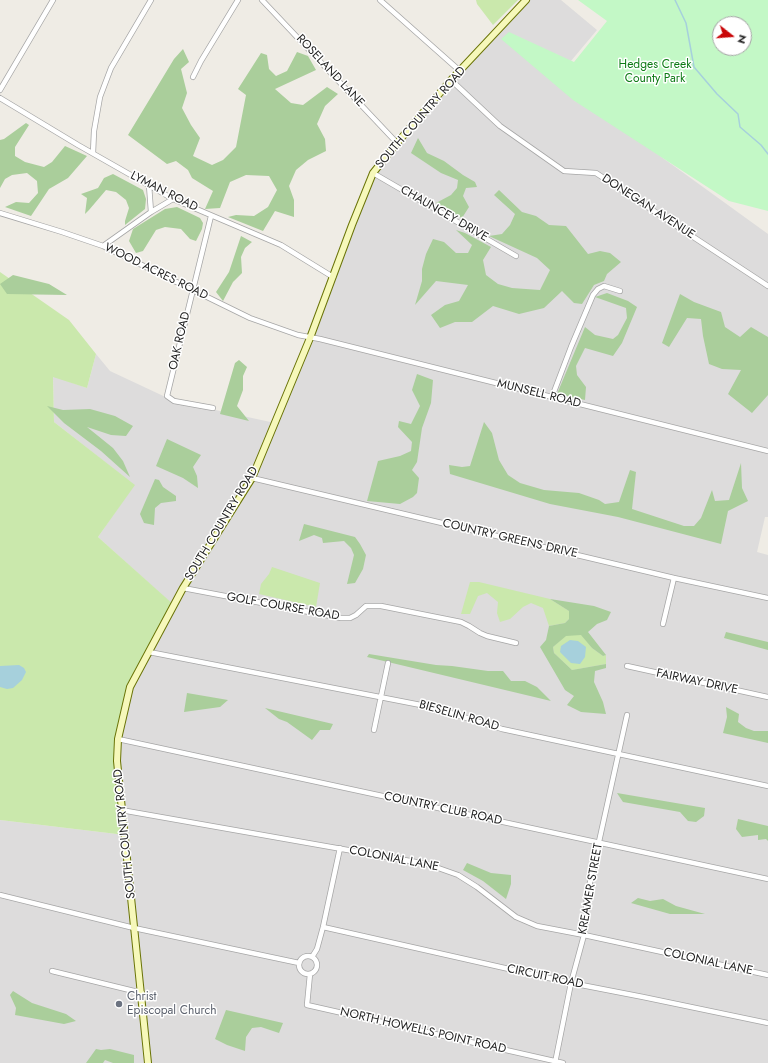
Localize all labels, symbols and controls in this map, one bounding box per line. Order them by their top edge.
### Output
north arrow [712,16,752,56]
street label: ROSELAND LANE [293,32,367,110]
text: N [734,33,751,46]
park label: Hedges Creek County Park [619,58,691,86]
street label: SOUTH COUNTRY ROAD [373,64,469,172]
street label: LYMAN ROAD [128,169,200,215]
street label: DONEGAN AVENUE [599,172,697,242]
street label: CHAUNCEY DRIVE [398,183,490,245]
street label: WOOD ACRES ROAD [102,241,210,303]
street label: OAK ROAD [166,310,194,372]
street label: MUNSELL ROAD [496,377,582,411]
street label: SOUTH COUNTRY ROAD [182,464,262,584]
street label: COUNTRY GREENS DRIVE [441,516,579,562]
street label: GOLF COURSE ROAD [225,590,341,624]
street label: FAIRWAY DRIVE [655,666,739,698]
street label: BIESELIN ROAD [417,698,501,734]
street label: SOUTH COUNTRY ROAD [111,768,139,900]
street label: COUNTRY CLUB ROAD [383,789,503,829]
street label: KREAMER STREET [576,842,606,936]
street label: COLONIAL LANE [348,843,440,875]
street label: COLONIAL LANE [662,946,754,978]
street label: CIRCUIT ROAD [506,962,584,992]
place label: Christ Episcopal Church [127,990,216,1018]
marker: Christ Episcopal Church [114,999,124,1009]
street label: NORTH HOWELLS POINT ROAD [339,1005,507,1057]

